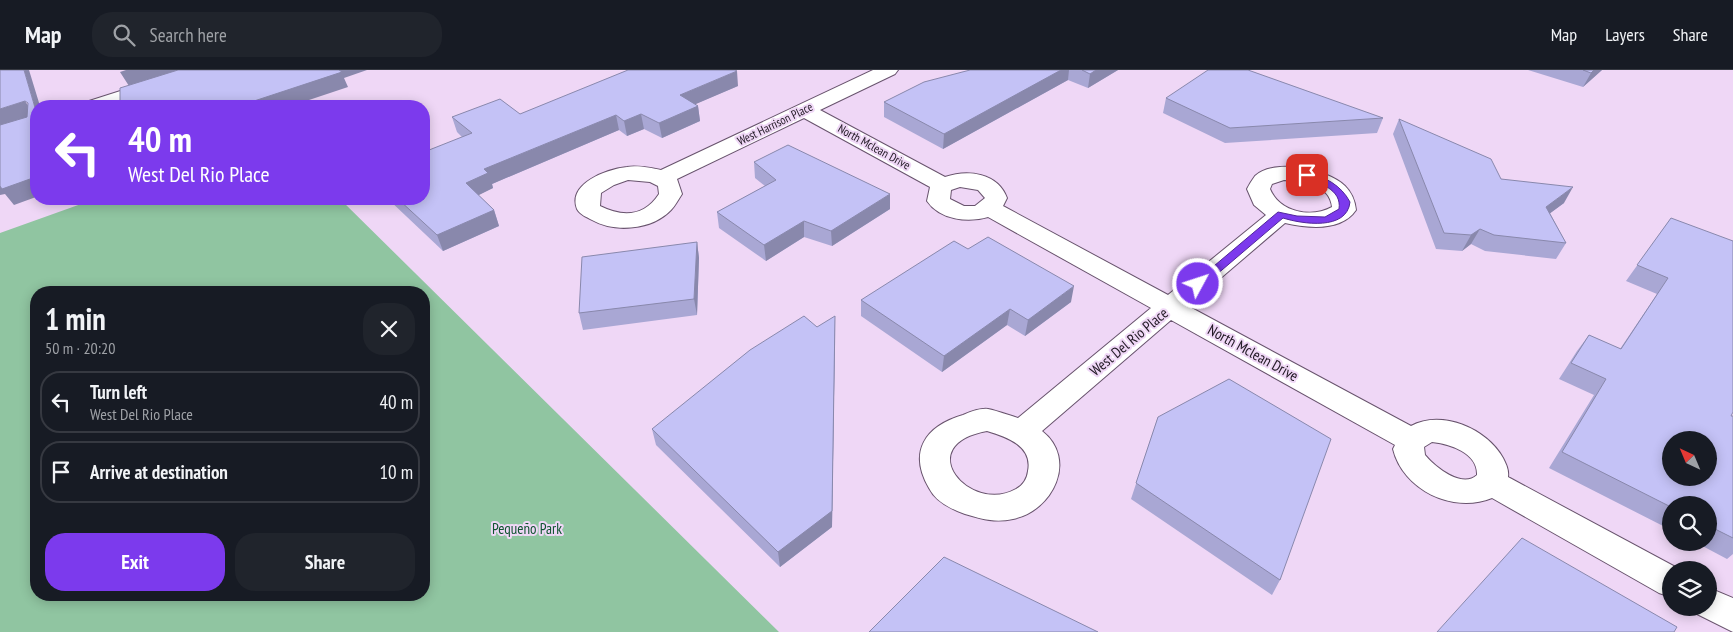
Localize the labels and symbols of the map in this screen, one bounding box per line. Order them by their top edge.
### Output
street label: West Harrison Place [735,99,815,148]
street label: North Mclean Drive [835,121,913,173]
pin [1286,154,1328,196]
position arrow [1171,257,1223,309]
street label: West Del Rio Place [1086,303,1172,380]
street label: North Mclean Drive [1205,320,1302,385]
north arrow [1662,431,1718,486]
park label: Pequeño Park [492,519,562,538]

